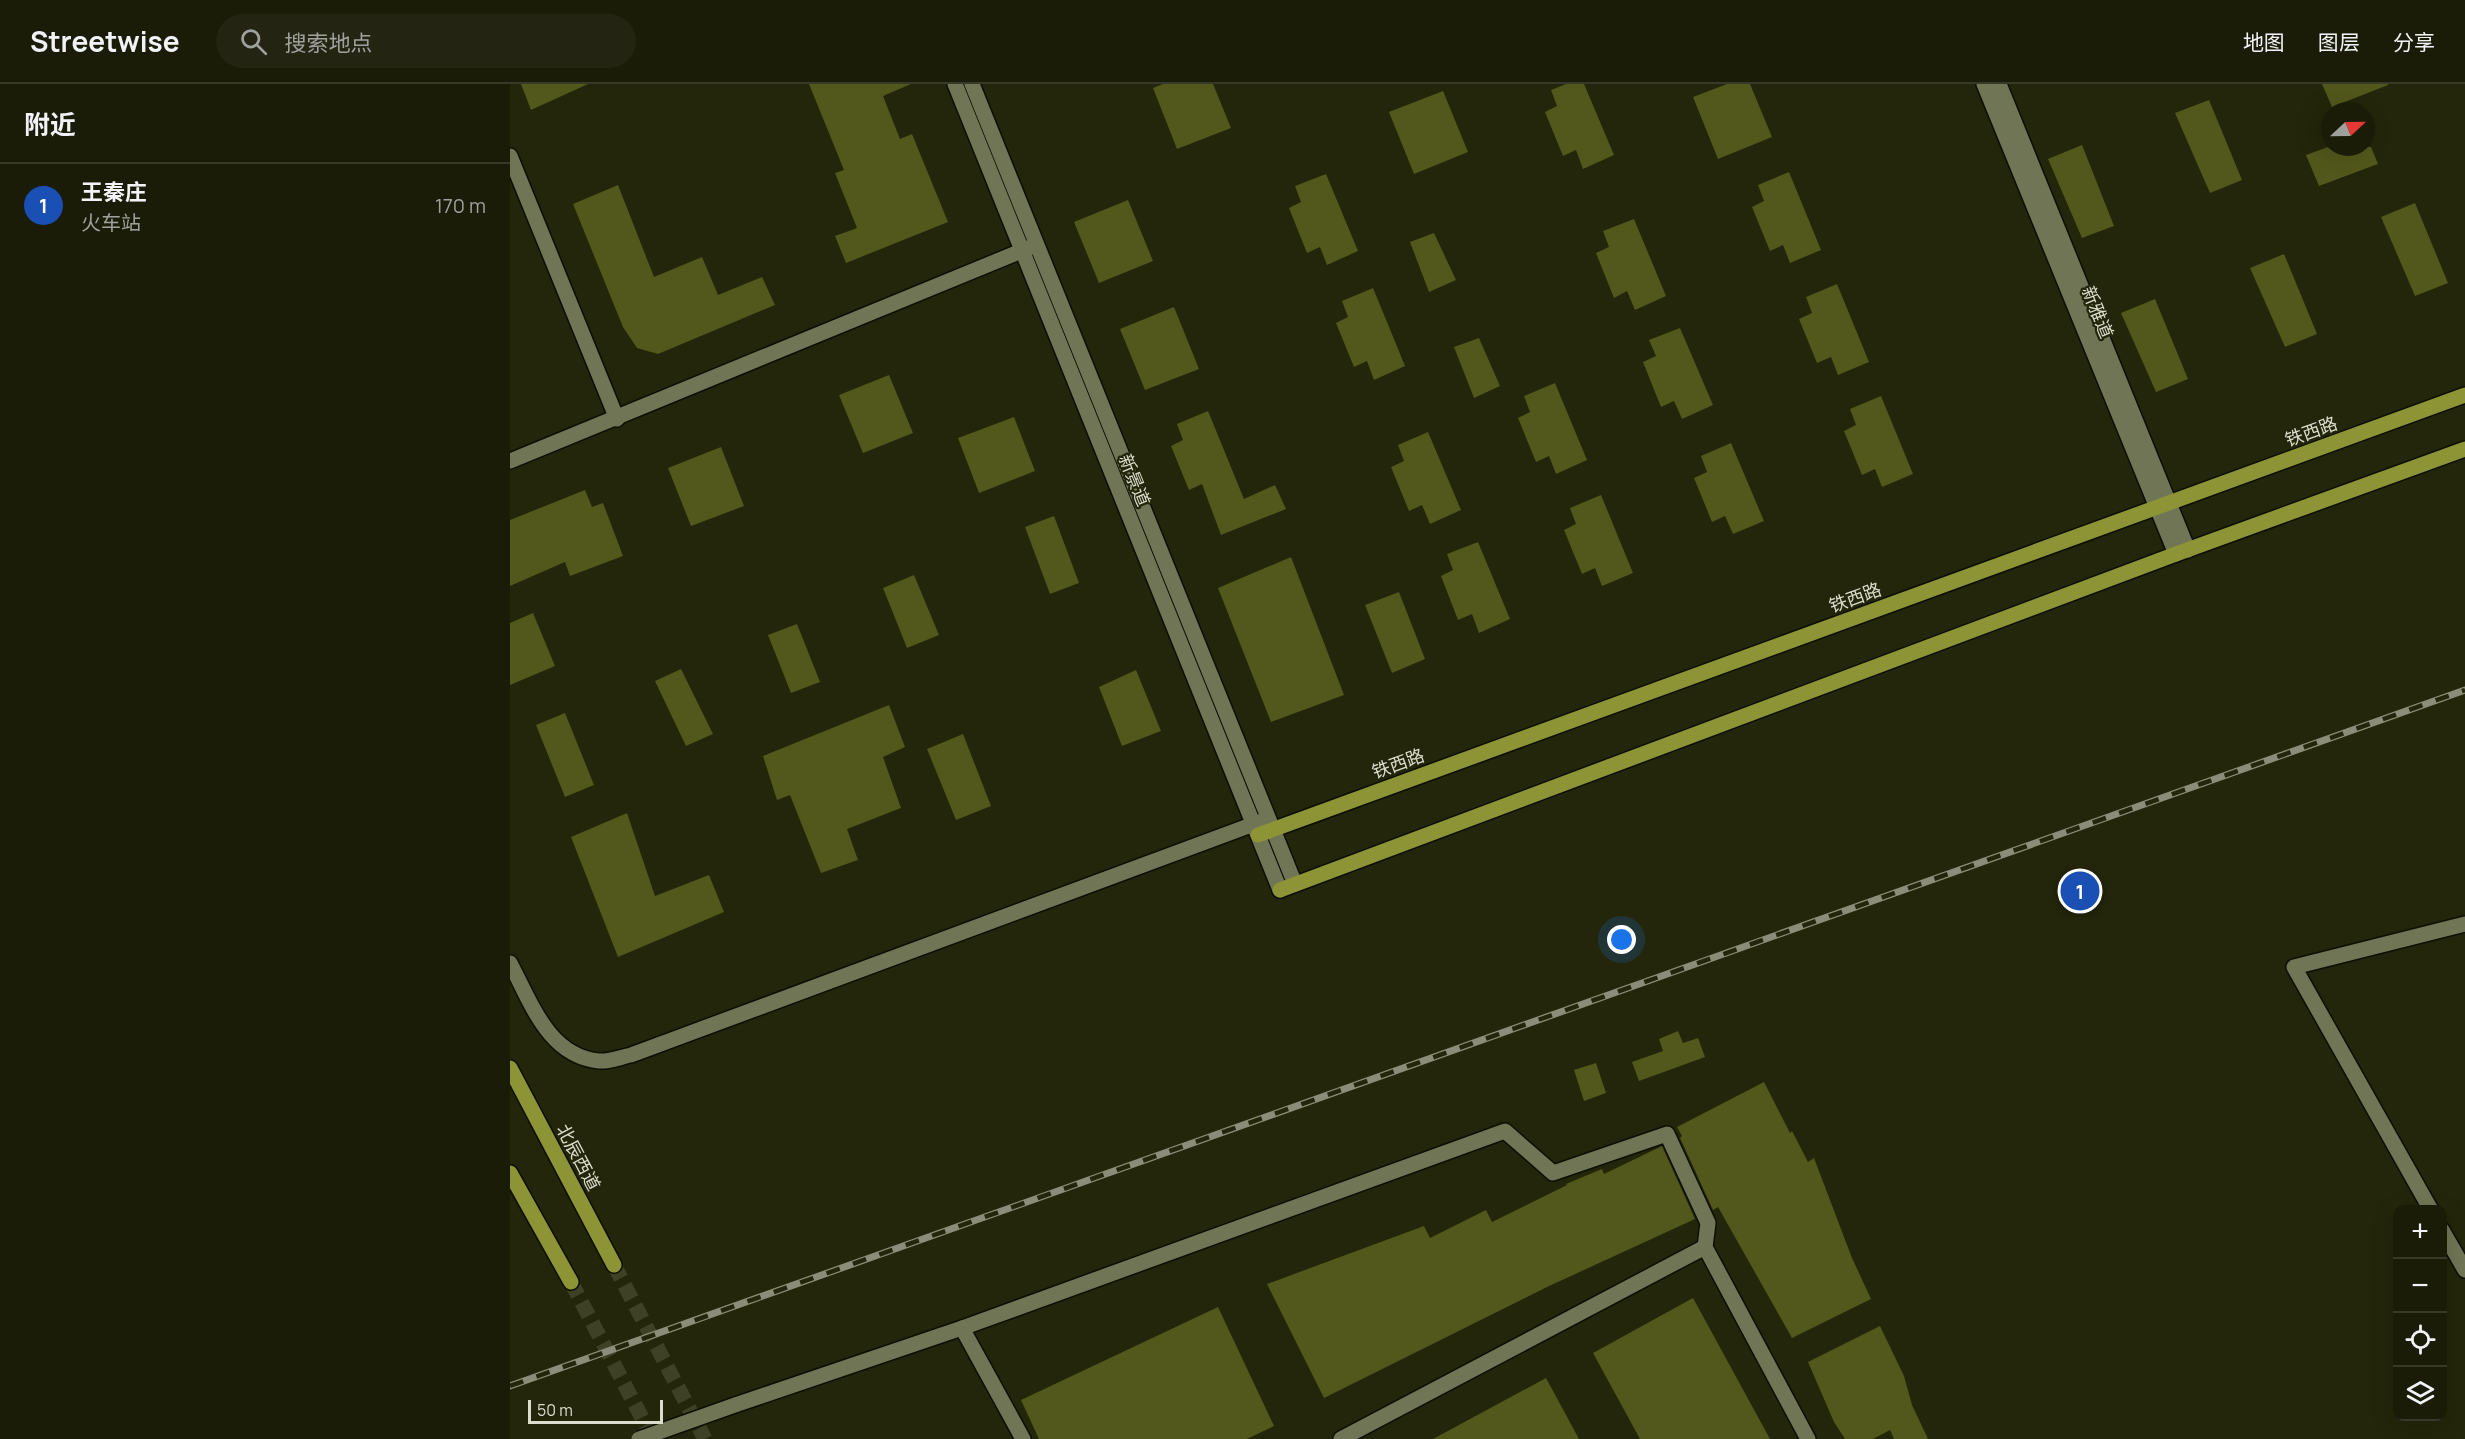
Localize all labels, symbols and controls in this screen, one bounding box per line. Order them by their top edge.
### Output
search box [216,14,636,68]
text: Streetwise [30,22,180,60]
icon: search [237,25,270,58]
text: 搜索地点 [285,28,373,58]
text: 地图 [2243,28,2285,56]
text: 图层 [2318,28,2360,56]
text: 分享 [2393,28,2435,56]
north arrow [2321,102,2375,156]
text: 附近 [24,106,76,142]
text: 王秦庄 [81,177,147,207]
text: 1 [39,192,48,219]
text: 170 m [435,192,486,219]
text: 火车站 [81,209,141,236]
street label: 新雅道 [2077,282,2119,342]
street label: 铁西路 [2282,410,2340,452]
street label: 新景道 [1114,450,1156,510]
street label: 铁西路 [1826,576,1884,618]
street label: 铁西路 [1369,742,1427,784]
pin: 1 [2060,868,2100,914]
your location [1607,925,1636,954]
street label: 北辰西道 [552,1120,606,1194]
map controls [2393,1205,2447,1421]
button: + [2393,1205,2447,1259]
button: − [2393,1259,2447,1313]
button: locate [2393,1313,2447,1367]
button: layers [2393,1367,2447,1421]
scale bar [528,1397,663,1424]
text: 50 m [537,1399,573,1421]

